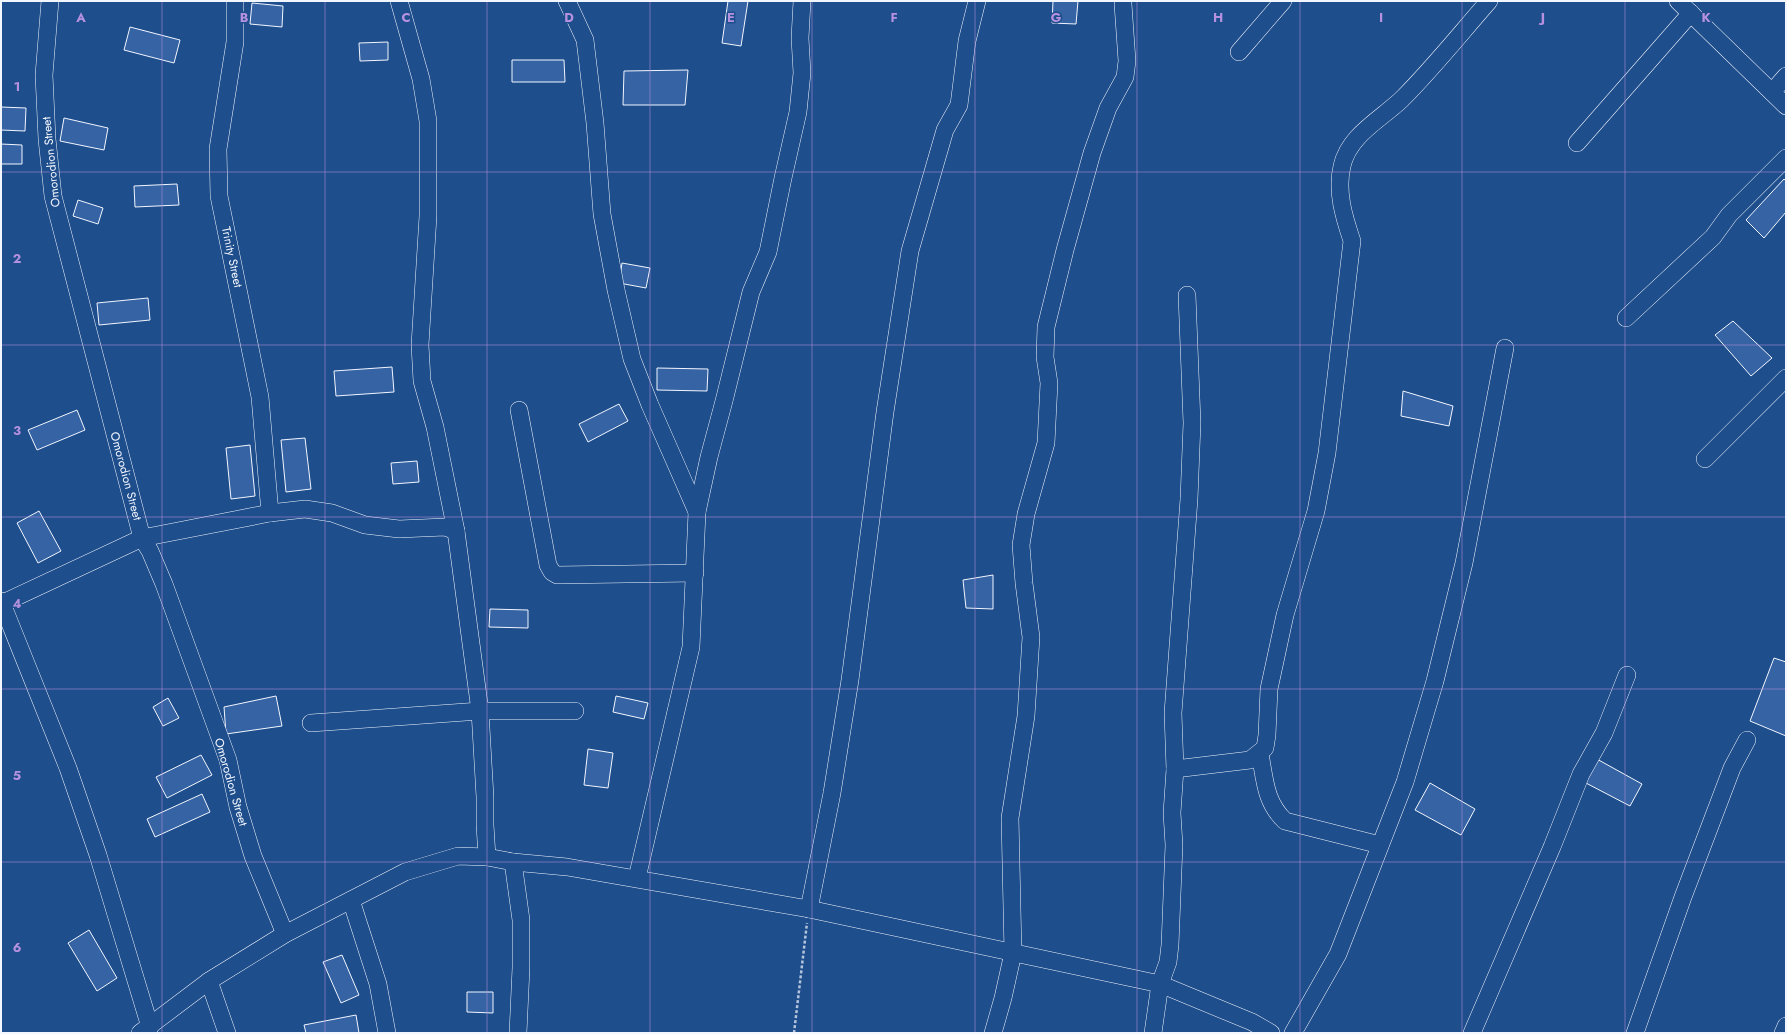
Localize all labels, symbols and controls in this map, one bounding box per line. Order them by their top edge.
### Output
text: A [75,8,86,27]
text: B [240,8,249,27]
text: C [401,8,411,27]
text: D [564,8,574,27]
text: E [727,8,735,27]
text: F [890,8,898,27]
text: G [1051,8,1062,27]
text: H [1213,8,1223,27]
text: I [1379,8,1383,27]
text: J [1538,8,1545,27]
text: K [1701,8,1711,27]
text: 1 [14,77,20,96]
street label: Omorodion Street [37,116,65,208]
street label: Trinity Street [217,225,247,289]
text: 2 [13,249,21,268]
text: 3 [13,421,21,440]
street label: Omorodion Street [106,430,146,522]
text: 4 [12,594,22,613]
street label: Omorodion Street [210,736,252,828]
text: 5 [13,766,21,785]
text: 6 [13,938,22,957]

